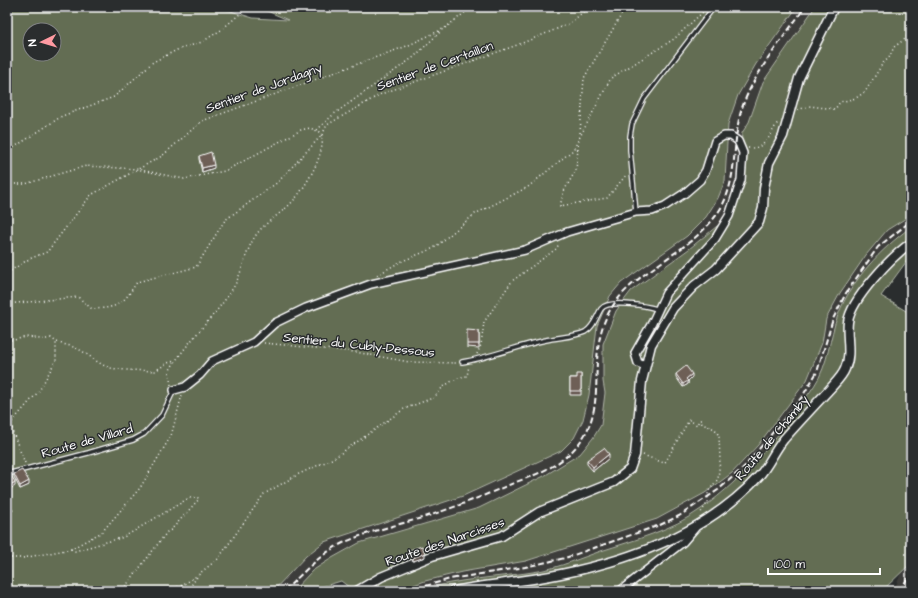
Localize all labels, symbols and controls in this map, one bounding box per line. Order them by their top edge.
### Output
north arrow [22,22,62,62]
street label: Sentier de Certaillon [374,36,496,95]
text: N [25,39,40,47]
street label: Sentier de Jordagny [203,59,325,118]
street label: Sentier du Cubly-Dessous [282,328,436,363]
street label: Route de Chamby [731,391,814,485]
street label: Route de Villard [39,419,135,463]
street label: Route des Narcisses [383,513,507,571]
scale bar [768,550,880,576]
text: 100 m [774,556,805,573]

